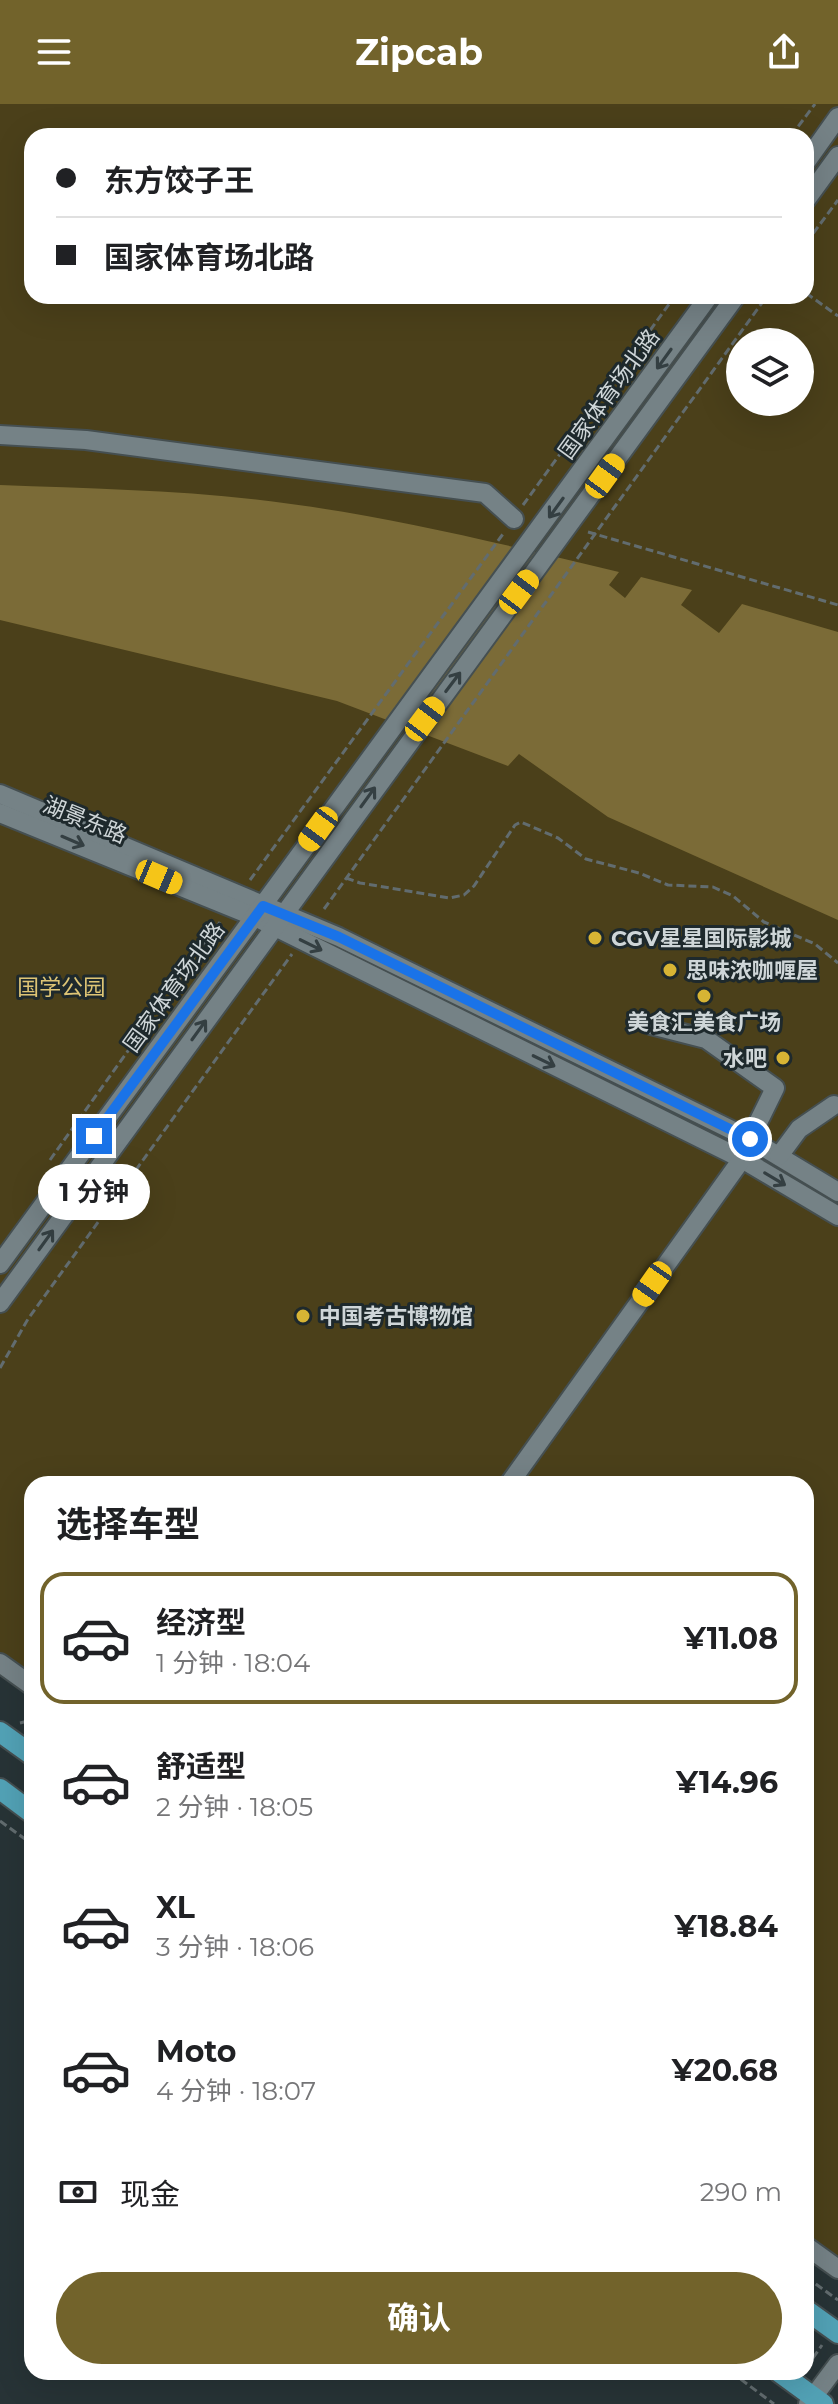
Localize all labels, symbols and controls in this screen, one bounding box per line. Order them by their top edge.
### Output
icon: menu [32,30,76,74]
text: Zipcab [355,30,483,74]
icon: share [762,30,806,74]
text: 东方饺子王 [104,162,254,199]
text: 国家体育场北路 [104,239,314,276]
street label: 国家体育场北路 [553,324,665,464]
map controls [726,328,814,416]
button: layers [726,328,814,416]
one-way arrow [655,348,672,370]
car [581,450,629,502]
one-way arrow [548,496,565,518]
car [495,566,543,618]
one-way arrow [444,671,461,693]
car [401,693,449,745]
one-way arrow [360,786,376,808]
street label: 湖景东路 [39,791,131,849]
car [294,803,342,855]
one-way arrow [60,834,85,849]
car [132,857,186,897]
street label: 国家体育场北路 [118,917,230,1057]
place label: CGV星星国际影城 [611,925,792,952]
marker: CGV星星国际影城 [586,929,604,947]
one-way arrow [298,938,322,953]
place label: 思味浓咖喱屋 [686,957,818,984]
marker: 思味浓咖喱屋 [661,961,679,979]
park label: 国学公园 [17,974,105,1001]
marker: 美食汇美食广场 [695,987,713,1005]
place label: 美食汇美食广场 [627,1009,781,1036]
one-way arrow [191,1019,207,1041]
place label: 水吧 [723,1045,767,1072]
marker: 水吧 [774,1049,792,1067]
one-way arrow [531,1053,555,1069]
route end [76,1118,112,1154]
route start [732,1121,768,1157]
callout: 1 分钟 [38,1164,150,1220]
one-way arrow [763,1171,786,1187]
text: 1 分钟 [59,1176,129,1208]
one-way arrow [38,1229,54,1251]
car [628,1257,676,1311]
place label: 中国考古博物馆 [319,1303,473,1330]
marker: 中国考古博物馆 [294,1307,312,1325]
text: 选择车型 [56,1502,200,1546]
icon: car [60,1602,132,1674]
text: 经济型 [156,1604,246,1641]
text: ¥11.08 [684,1620,778,1657]
text: 1 分钟 · 18:04 [156,1647,310,1679]
icon: car [60,1746,132,1818]
text: 舒适型 [156,1748,246,1785]
text: ¥14.96 [676,1764,778,1801]
text: 2 分钟 · 18:05 [156,1791,313,1823]
text: XL [156,1889,195,1926]
icon: car [60,1890,132,1962]
text: ¥18.84 [675,1908,778,1945]
text: 3 分钟 · 18:06 [156,1931,314,1963]
text: Moto [156,2033,237,2070]
icon: car [60,2034,132,2106]
text: ¥20.68 [672,2052,778,2089]
text: 4 分钟 · 18:07 [156,2075,316,2107]
icon: cash [56,2170,100,2214]
text: 现金 [120,2176,180,2213]
text: 290 m [700,2176,782,2208]
button: 确认 [56,2272,782,2364]

